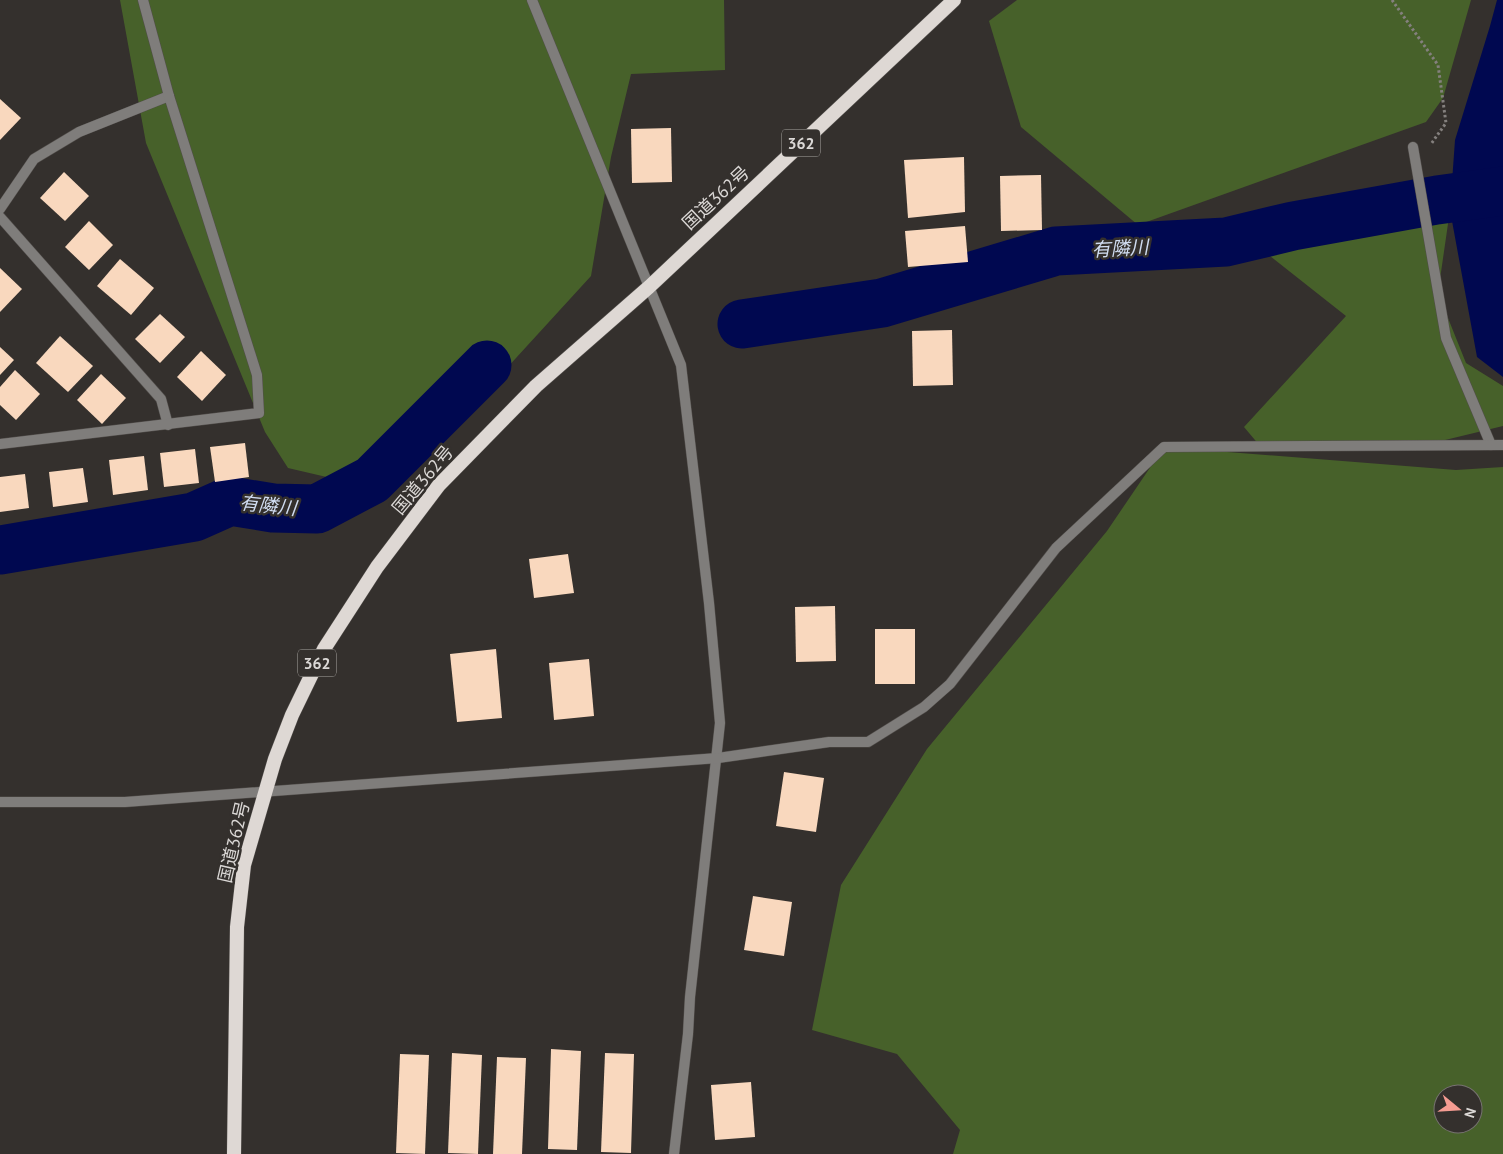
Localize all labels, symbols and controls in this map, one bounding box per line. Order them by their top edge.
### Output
road number: 362 [782,130,820,156]
street label: 国道362号 [677,161,754,234]
water label: 有隣川 [1091,234,1151,261]
street label: 国道362号 [387,440,458,519]
water label: 有隣川 [238,490,300,520]
road number: 362 [298,650,336,676]
street label: 国道362号 [213,799,254,885]
north arrow [1433,1084,1483,1134]
text: N [1460,1106,1480,1120]

